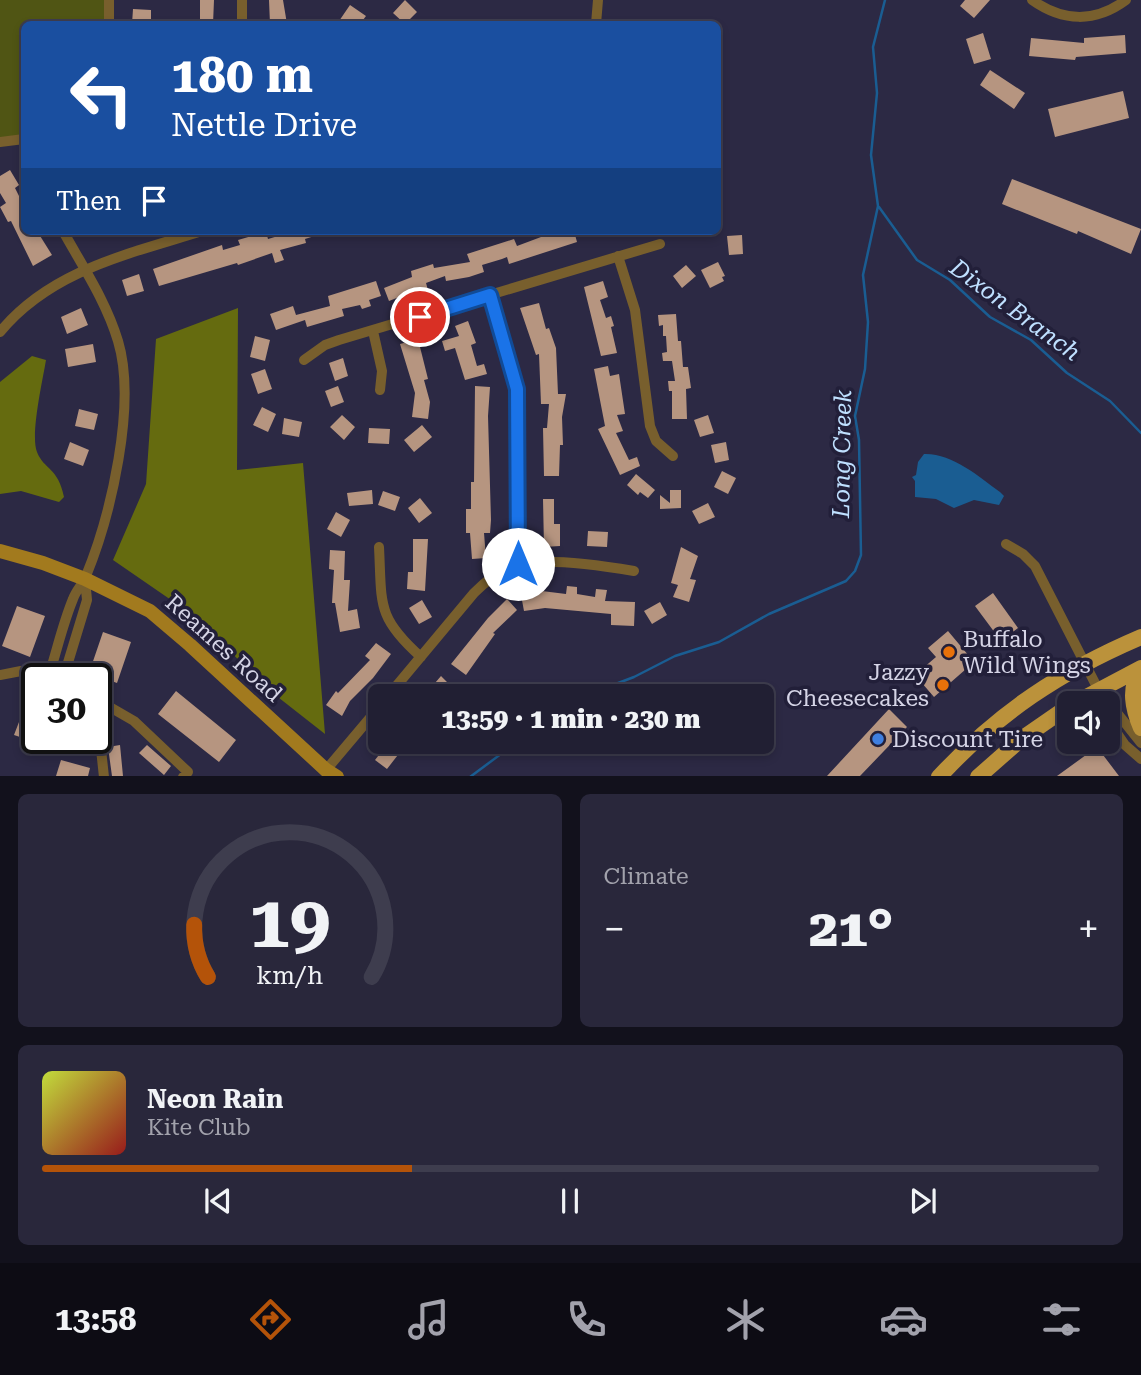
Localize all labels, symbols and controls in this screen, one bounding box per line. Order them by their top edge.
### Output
text: 180 m [171,47,313,104]
icon: left [56,49,147,140]
text: Nettle Drive [171,106,357,144]
icon: arrive [135,182,173,220]
text: Then [56,186,121,216]
water label: Dixon Branch [944,253,1086,367]
pin [390,287,450,347]
icon: arrive [401,298,439,336]
water label: Long Creek [827,390,857,519]
position arrow [481,527,555,601]
street label: Reames Road [160,589,288,708]
place label: Buffalo Wild Wings [963,626,1091,679]
marker: Buffalo Wild Wings [941,644,957,660]
place label: Jazzy Cheesecakes [786,659,929,712]
speed limit sign: 30 [21,663,112,754]
marker: Jazzy Cheesecakes [935,677,951,693]
map controls [1057,691,1120,754]
button: sound [1057,691,1120,754]
text: 13:59 · 1 min · 230 m [441,704,701,734]
place label: Discount Tire [892,726,1043,753]
marker: Discount Tire [870,731,886,747]
text: Climate [604,863,689,890]
text: 19 [249,880,331,965]
text: 21° [809,898,893,959]
text: − [604,907,625,951]
text: + [1078,907,1099,951]
text: km/h [256,960,323,989]
text: Neon Rain [147,1084,283,1114]
text: Kite Club [147,1114,251,1141]
icon: previous [199,1182,237,1220]
icon: pause [551,1182,589,1220]
icon: next [904,1182,942,1220]
icon: directions [246,1295,295,1344]
icon: music [404,1295,453,1344]
icon: phone [562,1295,611,1344]
icon: climate [721,1295,770,1344]
icon: car [879,1295,928,1344]
icon: filters [1037,1295,1086,1344]
text: 13:58 [55,1300,136,1338]

